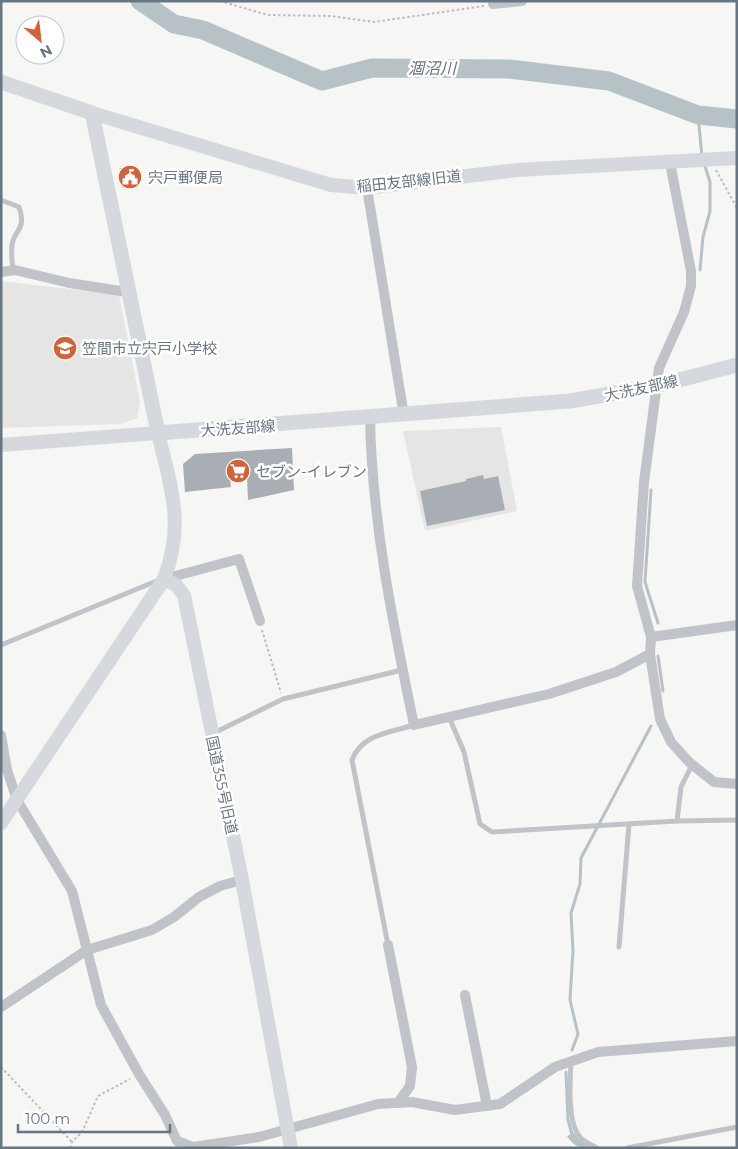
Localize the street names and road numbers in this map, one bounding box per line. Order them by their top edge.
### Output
street label: 稲田友部線旧道 [356,166,462,196]
street label: 大洗友部線 [602,371,680,405]
street label: 大洗友部線 [200,416,276,440]
street label: 国道355号旧道 [202,734,242,836]

